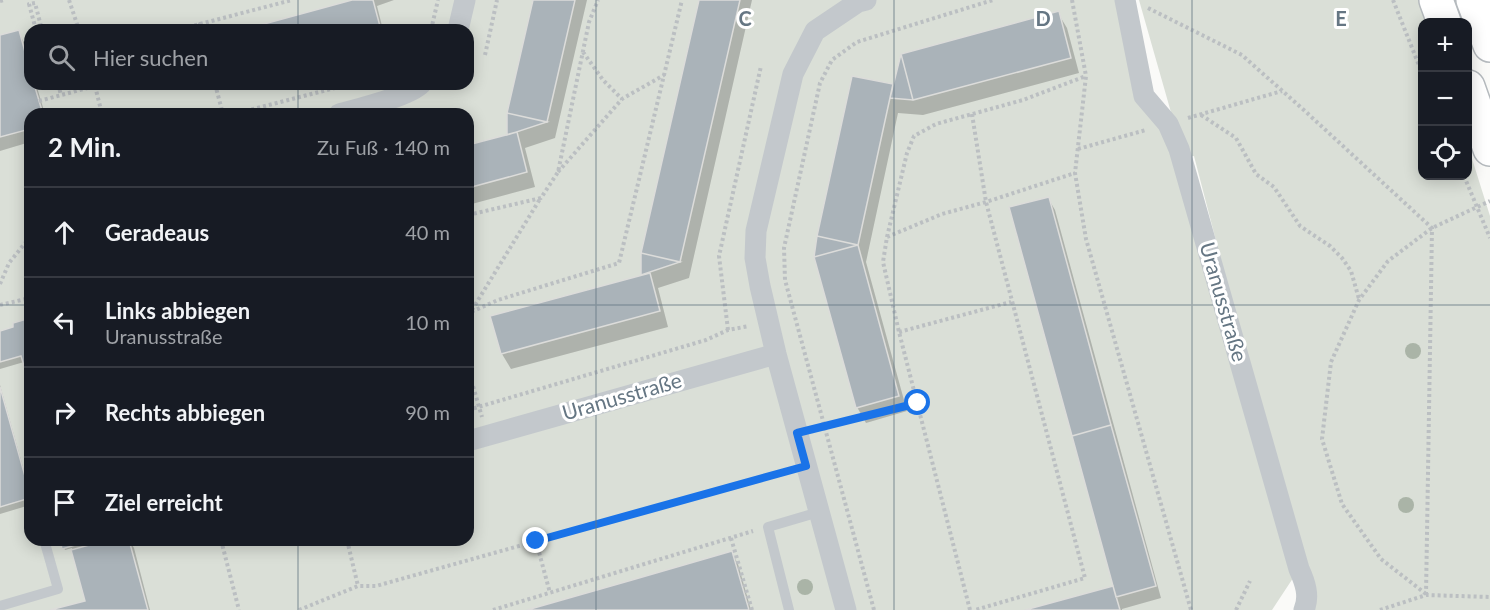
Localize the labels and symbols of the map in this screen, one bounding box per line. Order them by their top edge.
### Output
text: C [738,6,752,30]
text: D [1035,6,1051,30]
text: E [1335,6,1347,30]
street label: Uranusstraße [1195,239,1253,364]
street label: Uranusstraße [559,367,684,425]
route start [904,389,930,415]
route end [522,527,548,553]

